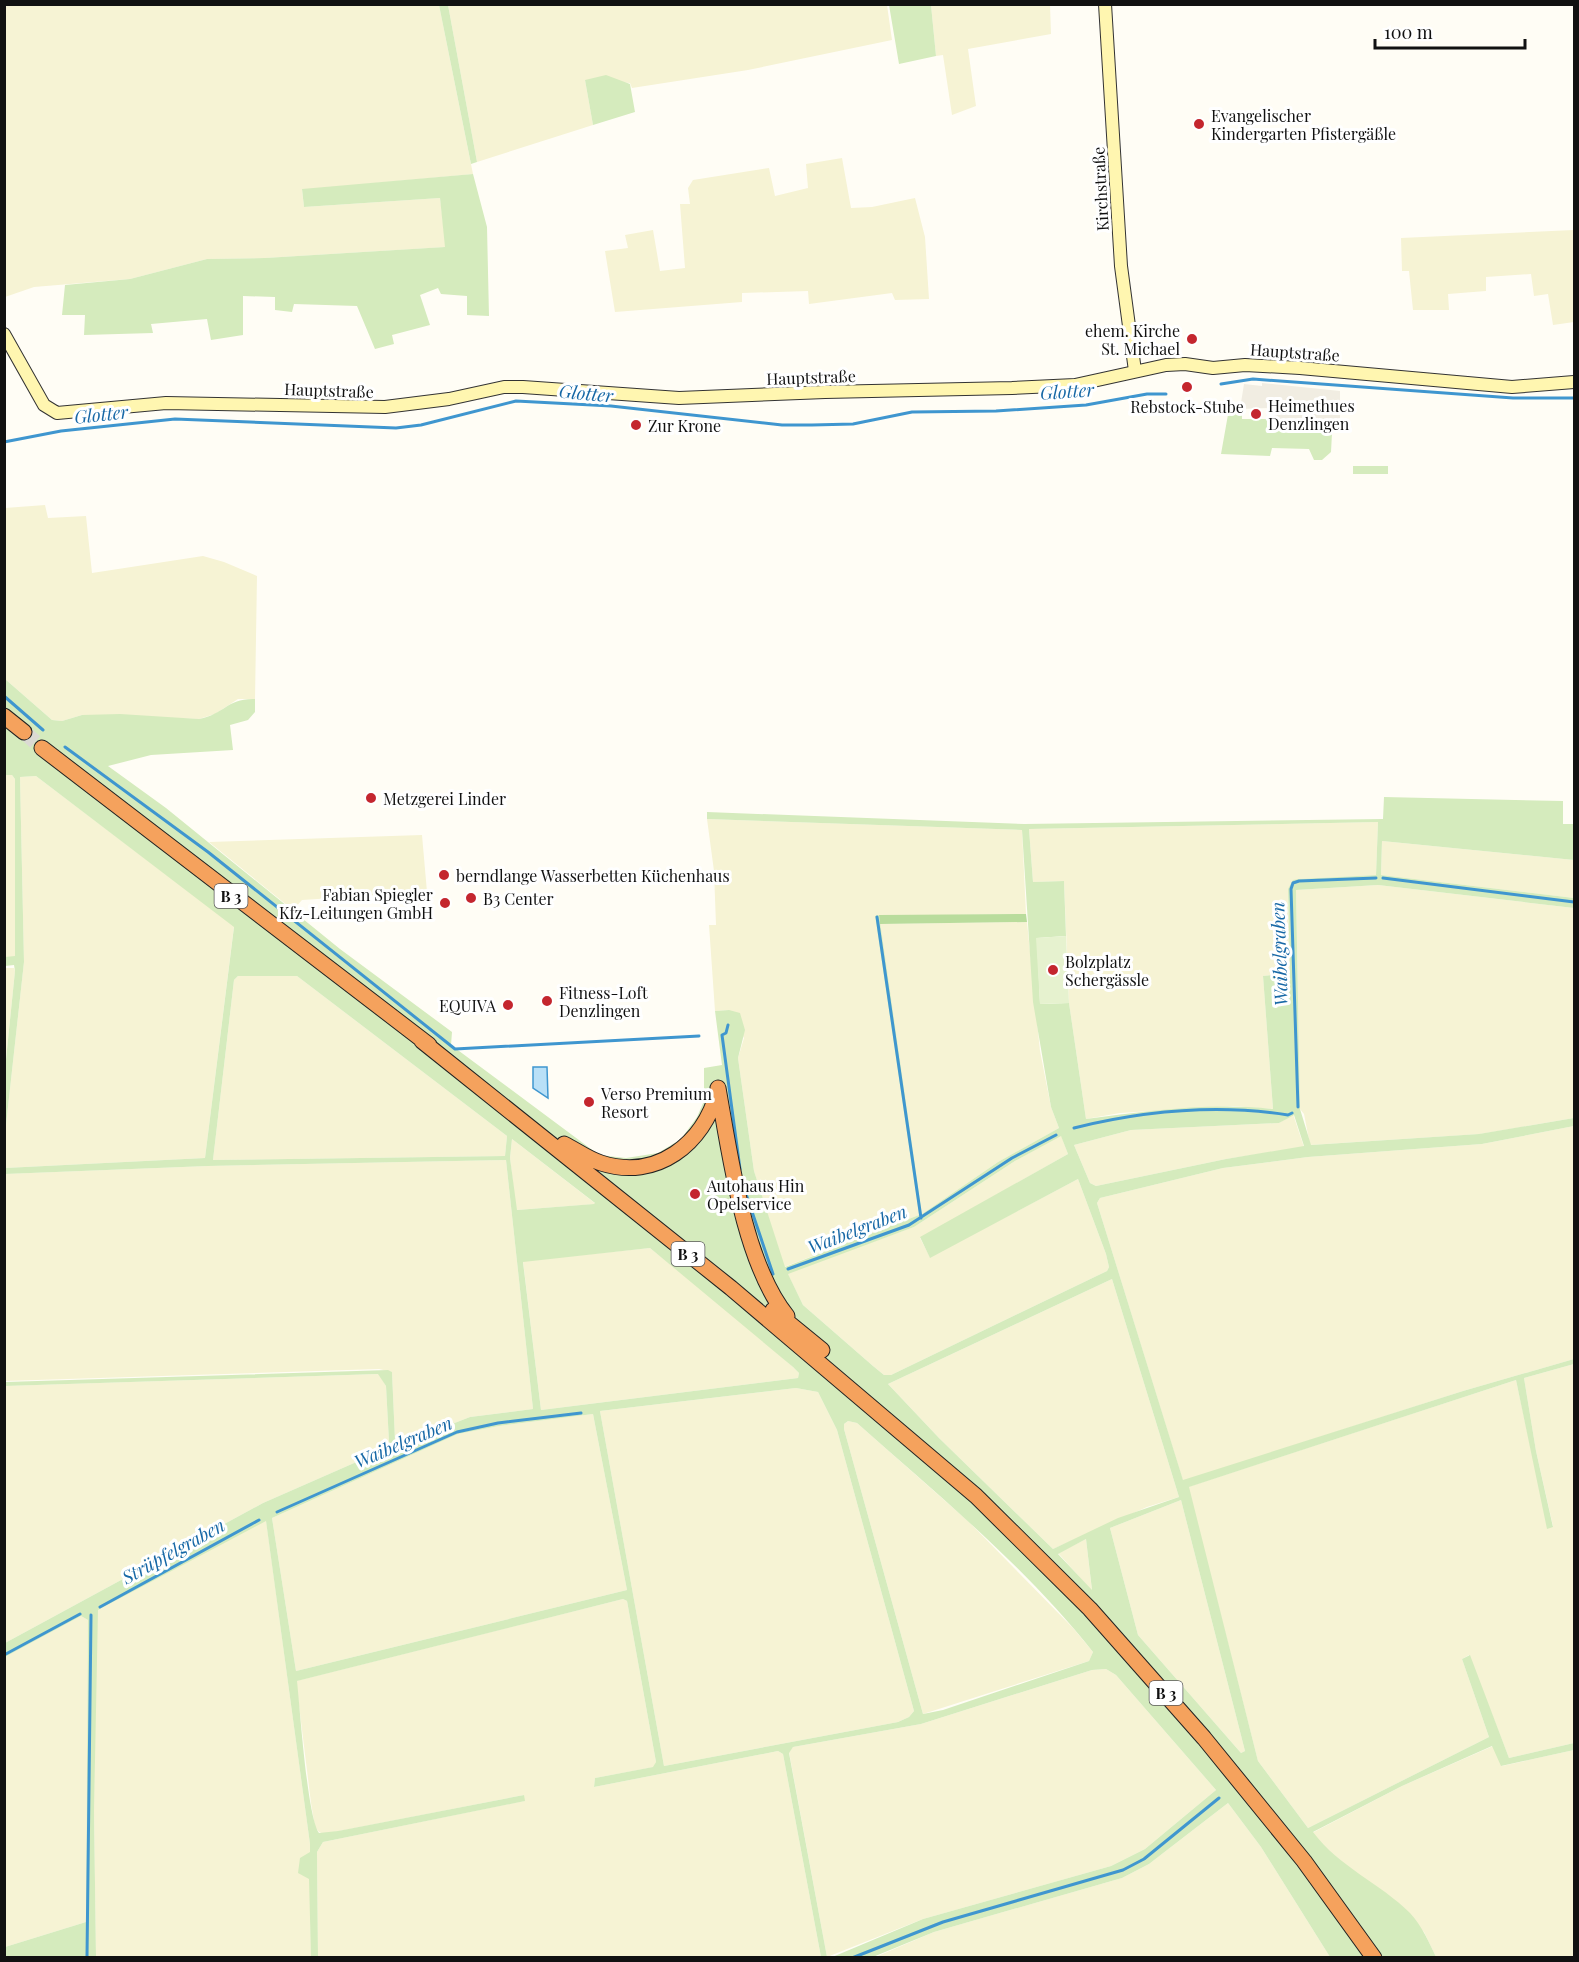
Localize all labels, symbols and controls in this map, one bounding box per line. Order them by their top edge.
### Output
scale bar [1375,12,1525,50]
text: 100 m [1384,20,1433,44]
place label: Evangelischer Kindergarten Pfistergäßle [1211,105,1396,144]
marker: Evangelischer Kindergarten Pfistergäßle [1192,117,1206,131]
street label: Kirchstraße [1087,146,1113,232]
place label: ehem. Kirche St. Michael [1085,320,1180,359]
marker: ehem. Kirche St. Michael [1185,332,1199,346]
street label: Hauptstraße [1250,338,1340,366]
street label: Hauptstraße [766,365,856,389]
water label: Glotter [1039,377,1096,405]
street label: Hauptstraße [284,378,374,402]
water label: Glotter [558,379,615,407]
marker: Rebstock-Stube [1180,380,1194,394]
place label: Heimethues Denzlingen [1268,395,1355,434]
place label: Rebstock-Stube [1130,396,1244,417]
water label: Glotter [73,399,130,429]
marker: Heimethues Denzlingen [1249,407,1263,421]
place label: Zur Krone [648,415,721,436]
marker: Zur Krone [629,418,643,432]
place label: Metzgerei Linder [383,788,506,809]
marker: Metzgerei Linder [364,791,378,805]
place label: berndlange Wasserbetten Küchenhaus [456,865,730,886]
marker: berndlange Wasserbetten Küchenhaus [437,868,451,882]
road number: B 3 [214,884,248,908]
place label: Fabian Spiegler Kfz-Leitungen GmbH [279,884,433,923]
place label: B3 Center [483,888,554,909]
marker: B3 Center [464,891,478,905]
marker: Fabian Spiegler Kfz-Leitungen GmbH [438,896,452,910]
water label: Waibelgraben [1265,901,1293,1007]
place label: Bolzplatz Schergässle [1065,951,1149,990]
marker: Bolzplatz Schergässle [1046,963,1060,977]
place label: Fitness-Loft Denzlingen [559,982,648,1021]
marker: Fitness-Loft Denzlingen [540,994,554,1008]
place label: EQUIVA [439,995,497,1016]
marker: EQUIVA [501,998,515,1012]
place label: Verso Premium Resort [600,1083,712,1122]
marker: Verso Premium Resort [582,1095,596,1109]
place label: Autohaus Hin Opelservice [706,1175,805,1214]
marker: Autohaus Hin Opelservice [688,1187,702,1201]
water label: Waibelgraben [804,1199,910,1259]
road number: B 3 [672,1242,704,1266]
water label: Waibelgraben [350,1411,456,1473]
water label: Strüpfelgraben [116,1513,229,1590]
road number: B 3 [1150,1681,1182,1705]

